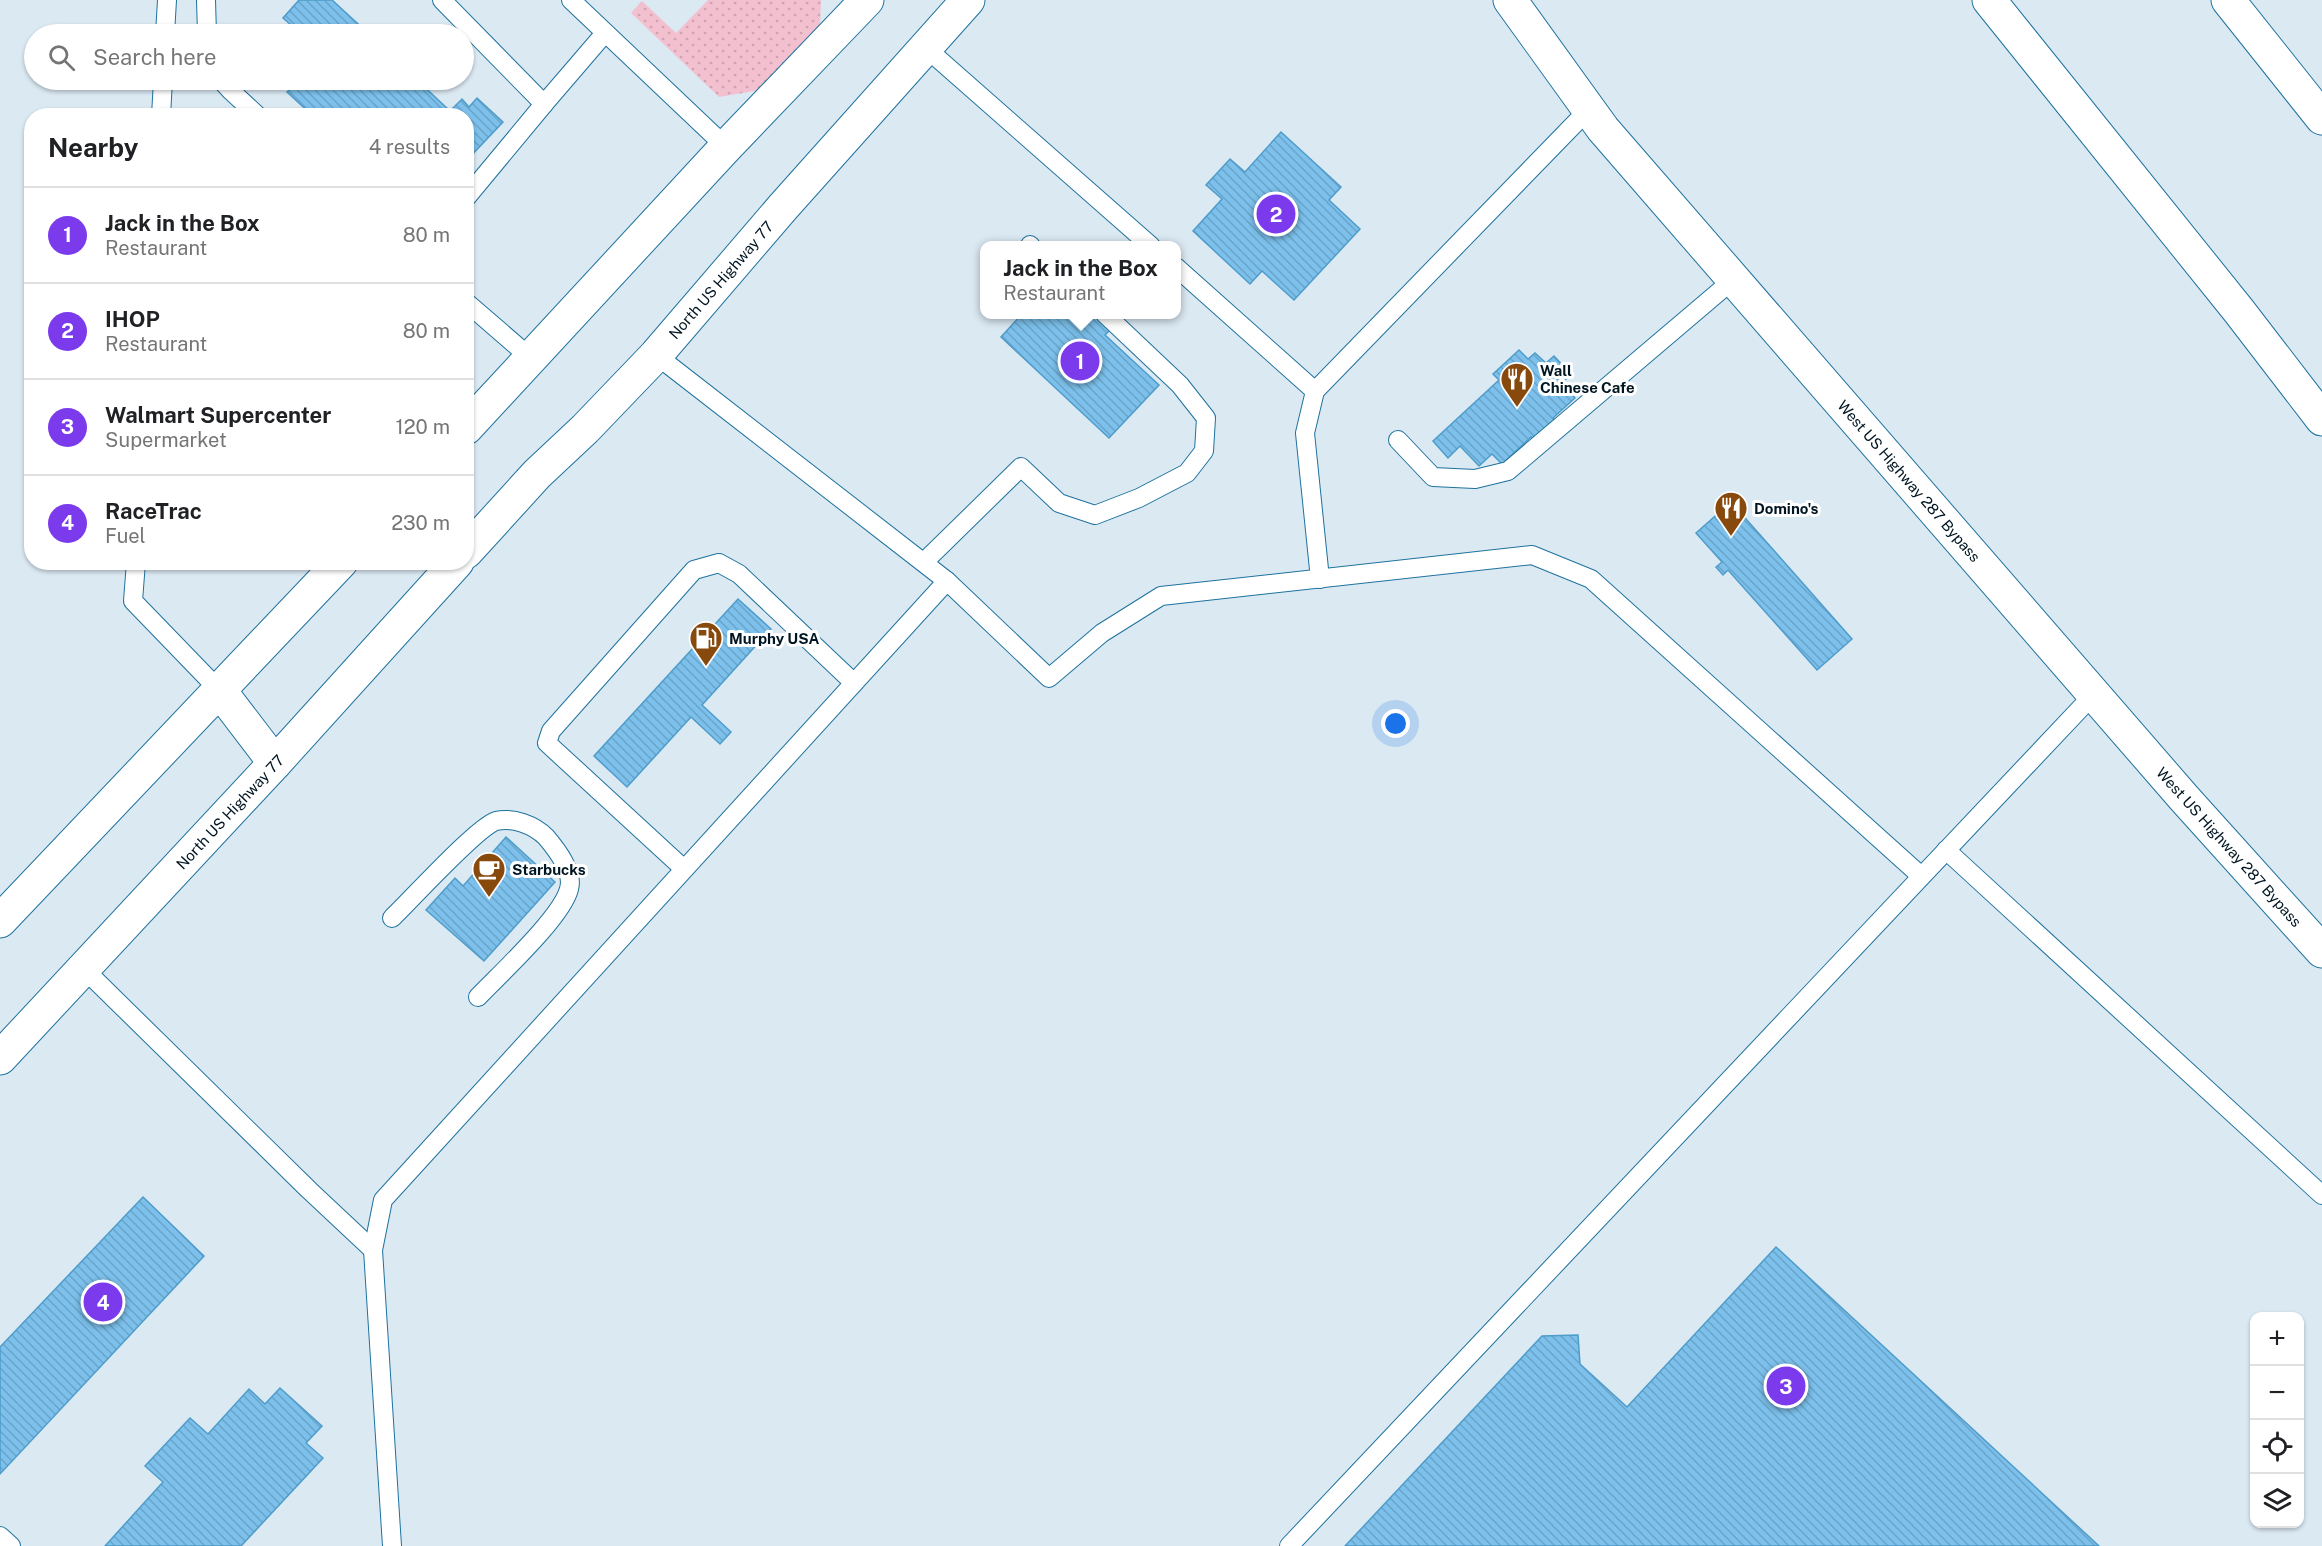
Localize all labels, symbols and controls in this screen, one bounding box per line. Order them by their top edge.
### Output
search box [24,24,474,90]
icon: search [45,41,78,74]
text: Search here [93,44,217,70]
text: Nearby [48,132,138,163]
text: 4 results [369,135,450,159]
pin: 2 [1256,192,1296,236]
text: Jack in the Box [105,210,260,236]
street label: North US Highway 77 [665,218,777,342]
text: 1 [63,223,72,247]
text: 80 m [403,223,450,247]
text: Restaurant [105,236,207,260]
popup [980,241,1181,319]
text: Jack in the Box [1003,255,1158,281]
text: Restaurant [1003,281,1105,305]
text: IHOP [105,306,160,332]
text: 2 [61,319,74,343]
text: 80 m [403,319,450,343]
text: Restaurant [105,332,207,356]
pin: 1 [1060,338,1100,384]
restaurant icon: Wall Chinese Cafe [1499,361,1535,408]
place label: Wall Chinese Cafe [1540,362,1635,396]
street label: West US Highway 287 Bypass [1834,397,1984,565]
text: Walmart Supercenter [105,402,331,428]
text: 3 [61,415,74,439]
text: 120 m [396,415,450,439]
text: Supermarket [105,428,227,452]
restaurant icon: Domino's [1713,490,1749,537]
text: RaceTrac [105,498,202,524]
place label: Domino's [1754,500,1819,517]
text: 4 [61,511,74,535]
text: 230 m [391,511,450,535]
text: Fuel [105,524,146,548]
fuel station icon: Murphy USA [688,620,724,667]
place label: Murphy USA [729,630,819,647]
your location [1381,709,1410,738]
street label: North US Highway 77 [173,751,287,873]
street label: West US Highway 287 Bypass [2153,764,2305,930]
cafe icon: Starbucks [471,851,507,898]
place label: Starbucks [512,861,586,878]
pin: 4 [84,1280,122,1324]
map controls [2250,1312,2304,1528]
button: + [2250,1312,2304,1366]
pin: 3 [1766,1364,1806,1408]
button: − [2250,1366,2304,1420]
button: locate [2250,1420,2304,1474]
button: layers [2250,1474,2304,1528]

